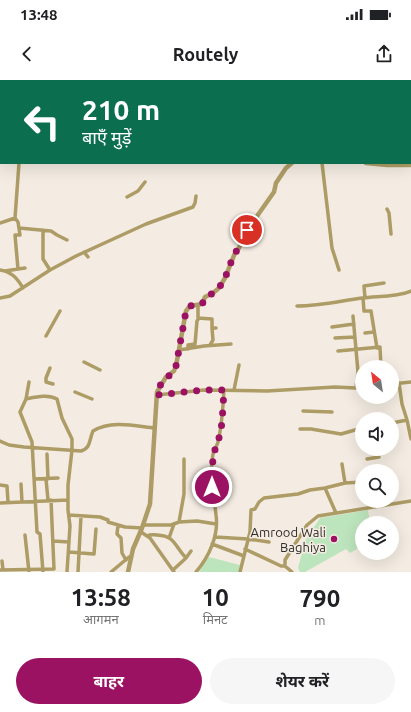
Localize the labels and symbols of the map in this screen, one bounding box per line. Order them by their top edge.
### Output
pin [230,213,264,247]
north arrow [355,360,399,404]
position arrow [191,466,233,508]
place label: Amrood Wali Baghiya [251,525,326,554]
marker: Amrood Wali Baghiya [329,534,339,544]

